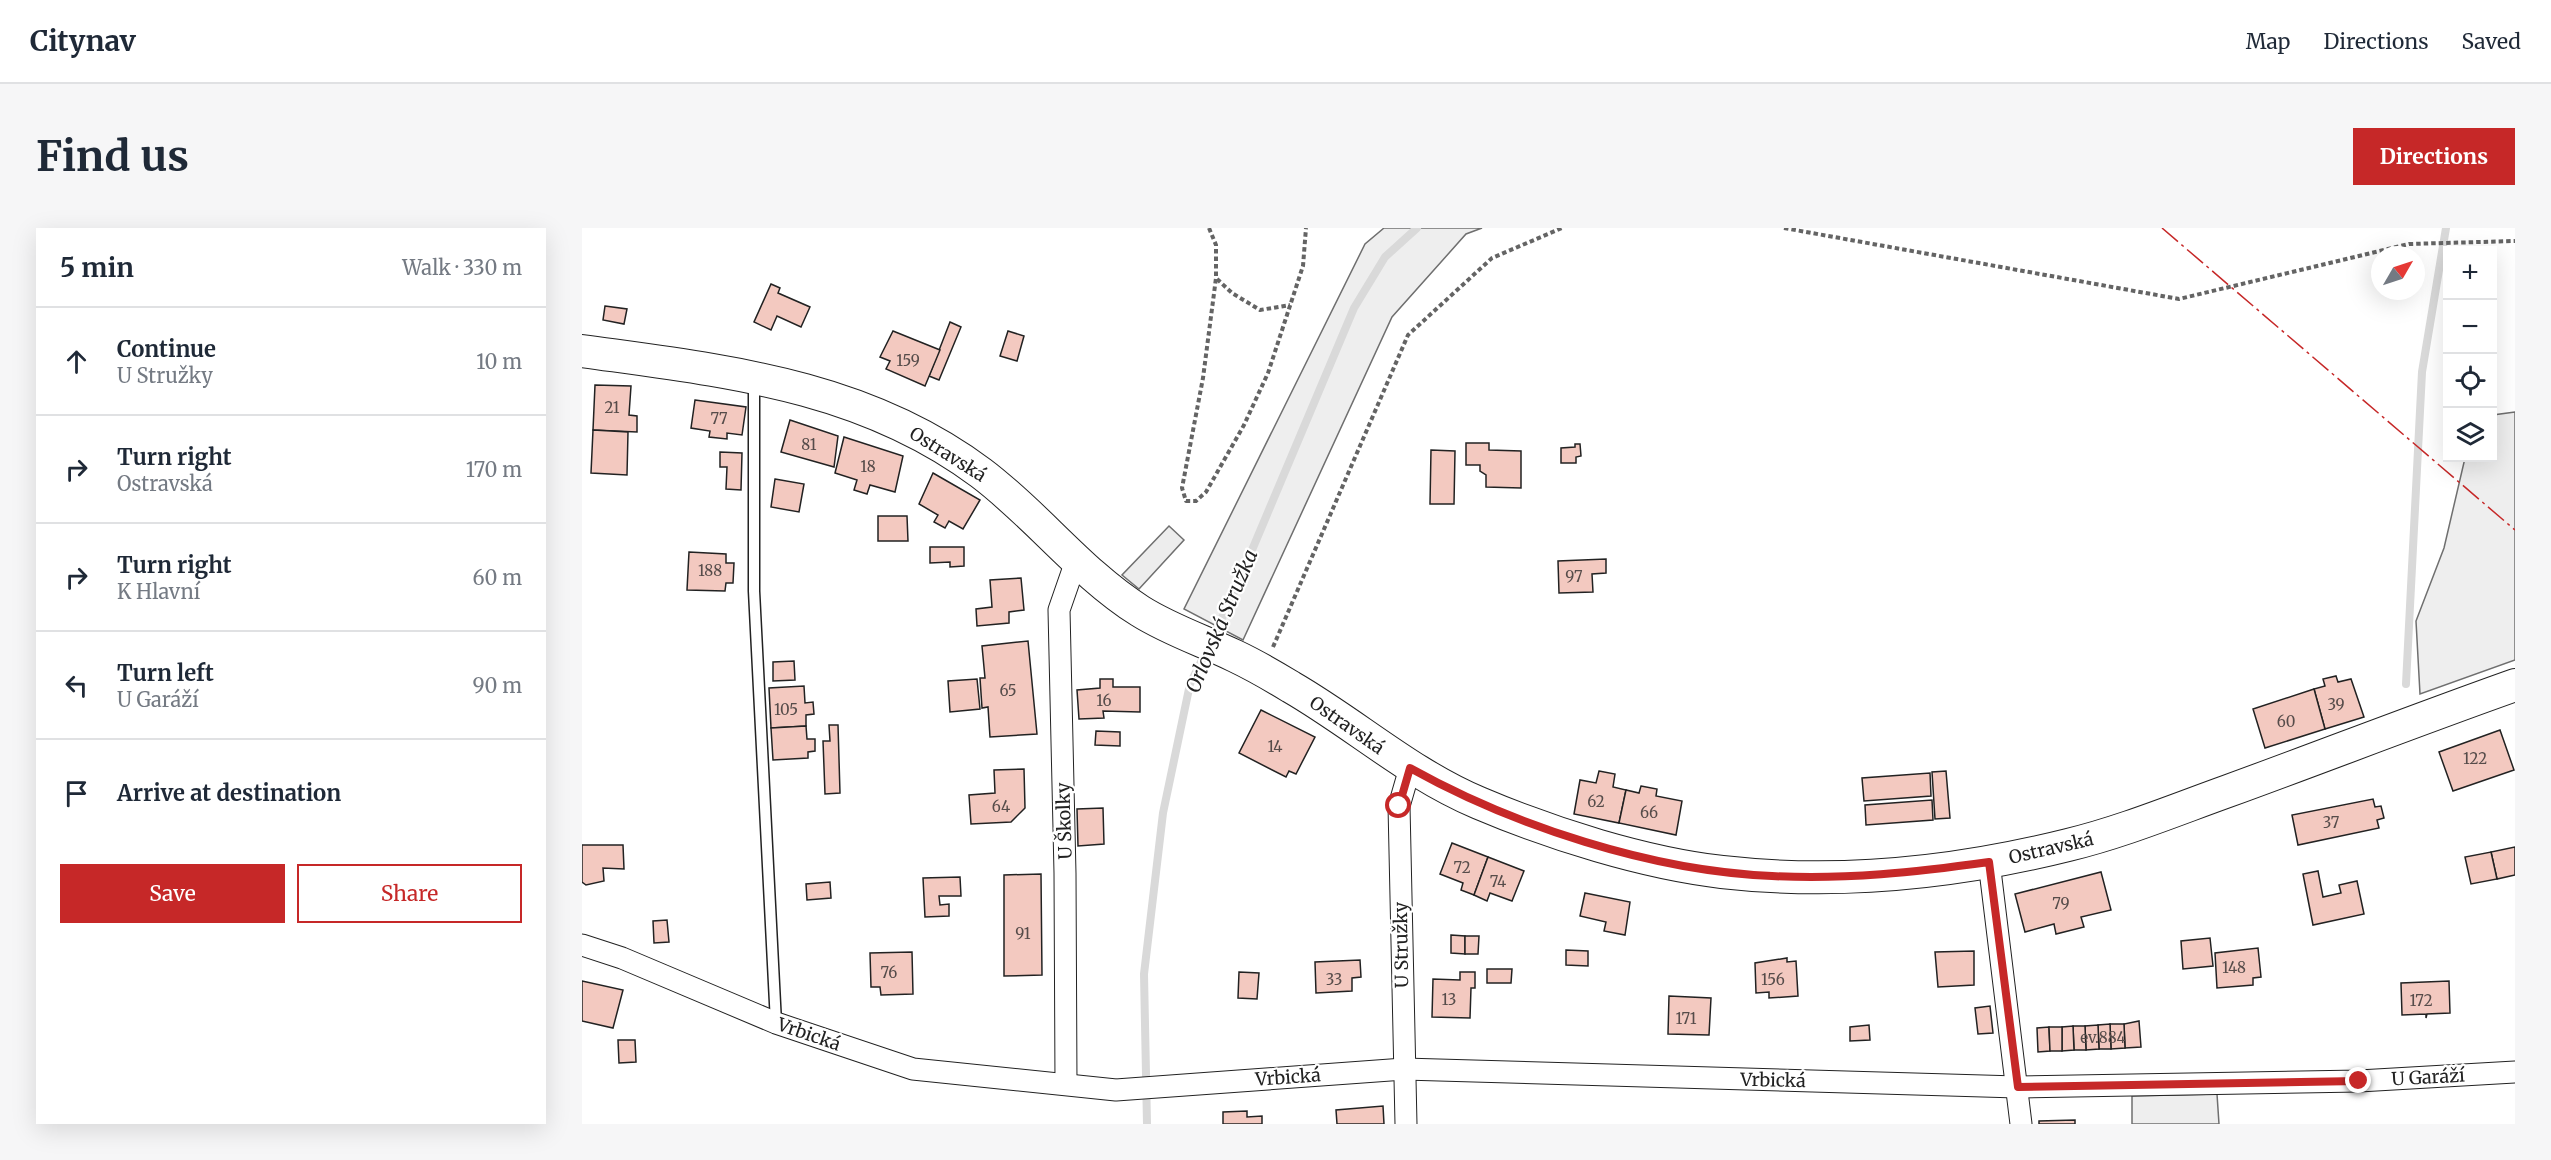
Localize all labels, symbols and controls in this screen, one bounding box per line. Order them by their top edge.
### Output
text: Citynav [30,23,136,59]
text: Map [2246,28,2290,55]
text: Directions [2323,28,2428,55]
text: Saved [2461,28,2521,55]
button: Directions [2353,128,2515,185]
text: Find us [36,130,189,182]
north arrow [2371,246,2425,300]
map controls [2443,246,2497,462]
button: + [2443,246,2497,300]
text: 5 min [60,251,134,284]
text: Walk · 330 m [402,255,522,280]
button: − [2443,300,2497,354]
text: Continue [117,335,216,363]
icon: ahead [60,345,93,378]
text: 10 m [476,349,522,374]
house number: 159 [896,351,920,370]
button: locate [2443,354,2497,408]
text: U Stružky [117,363,213,388]
house number: 21 [604,398,620,417]
button: layers [2443,408,2497,462]
house number: 77 [710,409,728,428]
street label: Ostravská [905,421,991,487]
house number: 81 [801,435,817,454]
text: Turn right [117,443,231,471]
icon: right [60,453,93,486]
text: 170 m [466,457,522,482]
house number: 18 [860,457,876,476]
text: Ostravská [117,471,213,496]
water label: Orlovská Stružka [1179,545,1263,697]
text: Turn right [117,551,231,579]
icon: right [60,561,93,594]
house number: 188 [698,561,722,580]
text: 60 m [472,565,522,590]
house number: 97 [1565,567,1583,586]
text: K Hlavní [117,579,200,604]
text: Turn left [117,659,214,687]
icon: left [60,669,93,702]
text: 90 m [472,673,522,698]
house number: 65 [999,681,1017,700]
text: U Garáží [117,687,199,712]
house number: 16 [1096,691,1112,710]
street label: Ostravská [1305,691,1389,759]
house number: 39 [2327,695,2345,714]
house number: 105 [774,700,798,719]
house number: 60 [2277,712,2295,731]
house number: 14 [1267,737,1283,756]
house number: 122 [2463,749,2487,768]
icon: arrive [60,777,93,810]
text: Arrive at destination [117,779,341,807]
street label: U Školky [1051,782,1077,860]
route start [1385,792,1411,818]
house number: 62 [1587,792,1605,811]
house number: 64 [992,797,1010,816]
house number: 66 [1640,803,1658,822]
house number: 37 [2323,813,2340,832]
street label: Ostravská [2006,827,2096,869]
house number: 72 [1453,858,1471,877]
button: Save [60,864,285,923]
button: Share [297,864,522,923]
house number: 74 [1490,872,1506,891]
house number: 79 [2052,894,2070,913]
street label: U Stružky [1389,901,1413,988]
house number: 91 [1015,924,1031,943]
house number: 148 [2222,958,2246,977]
house number: 76 [881,963,897,982]
house number: 33 [1326,970,1342,989]
house number: 156 [1761,970,1785,989]
house number: 13 [1442,990,1456,1009]
house number: 172 [2409,991,2433,1010]
house number: 171 [1676,1009,1697,1028]
street label: Vrbická [773,1012,844,1056]
house number: ev.884 [2080,1028,2126,1047]
street label: Vrbická [1254,1063,1322,1091]
street label: U Garáží [2391,1064,2466,1090]
route end [2345,1067,2371,1093]
street label: Vrbická [1739,1068,1806,1092]

